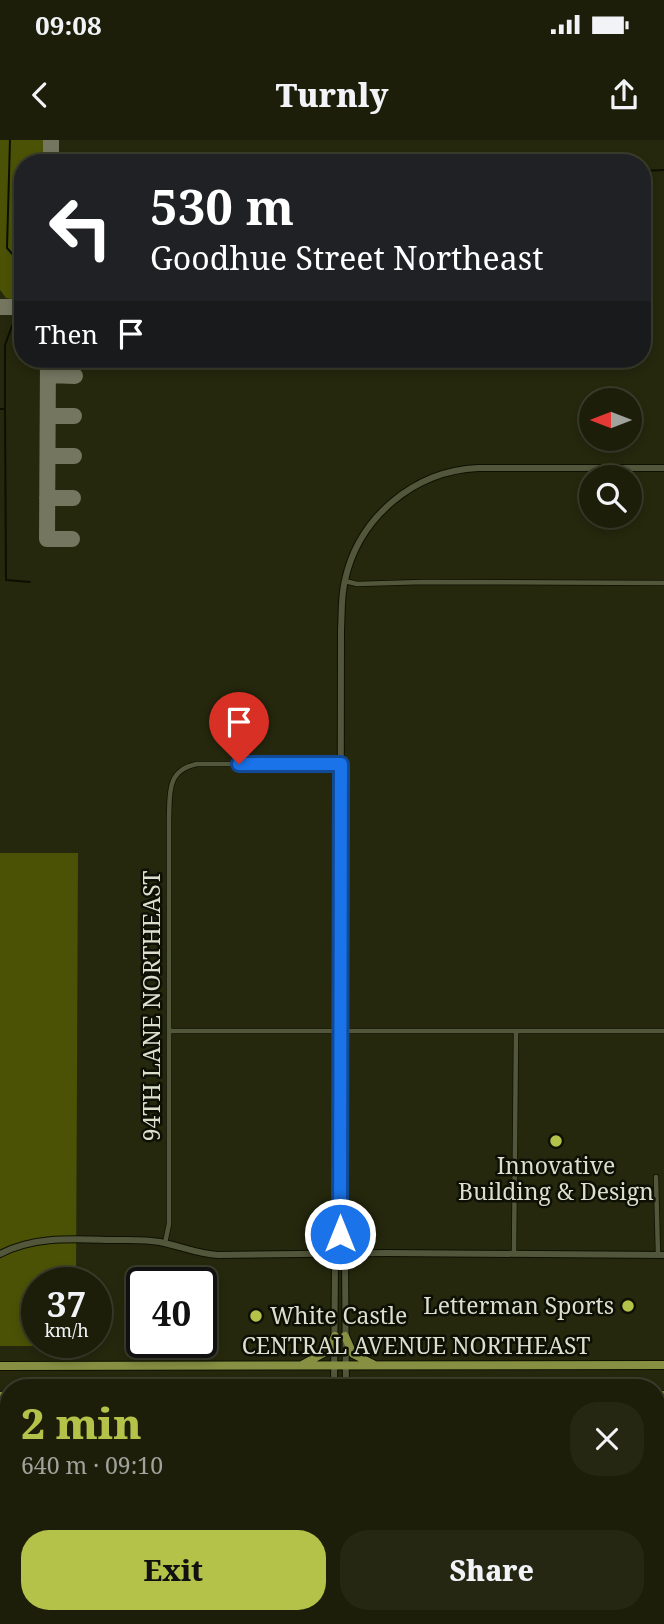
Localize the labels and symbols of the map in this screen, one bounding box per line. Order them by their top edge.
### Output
north arrow [579,388,642,452]
pin [209,692,269,764]
street label: 94TH LANE NORTHEAST [135,871,167,1141]
marker: Innovative Building & Design [548,1133,564,1149]
place label: Innovative Building & Design [458,1149,654,1207]
position arrow [303,1197,377,1271]
speed limit sign: 40 [126,1267,217,1358]
place label: Letterman Sports [423,1289,614,1321]
marker: Letterman Sports [620,1298,636,1314]
place label: White Castle [270,1299,407,1331]
marker: White Castle [248,1308,264,1324]
street label: CENTRAL AVENUE NORTHEAST [242,1329,590,1361]

